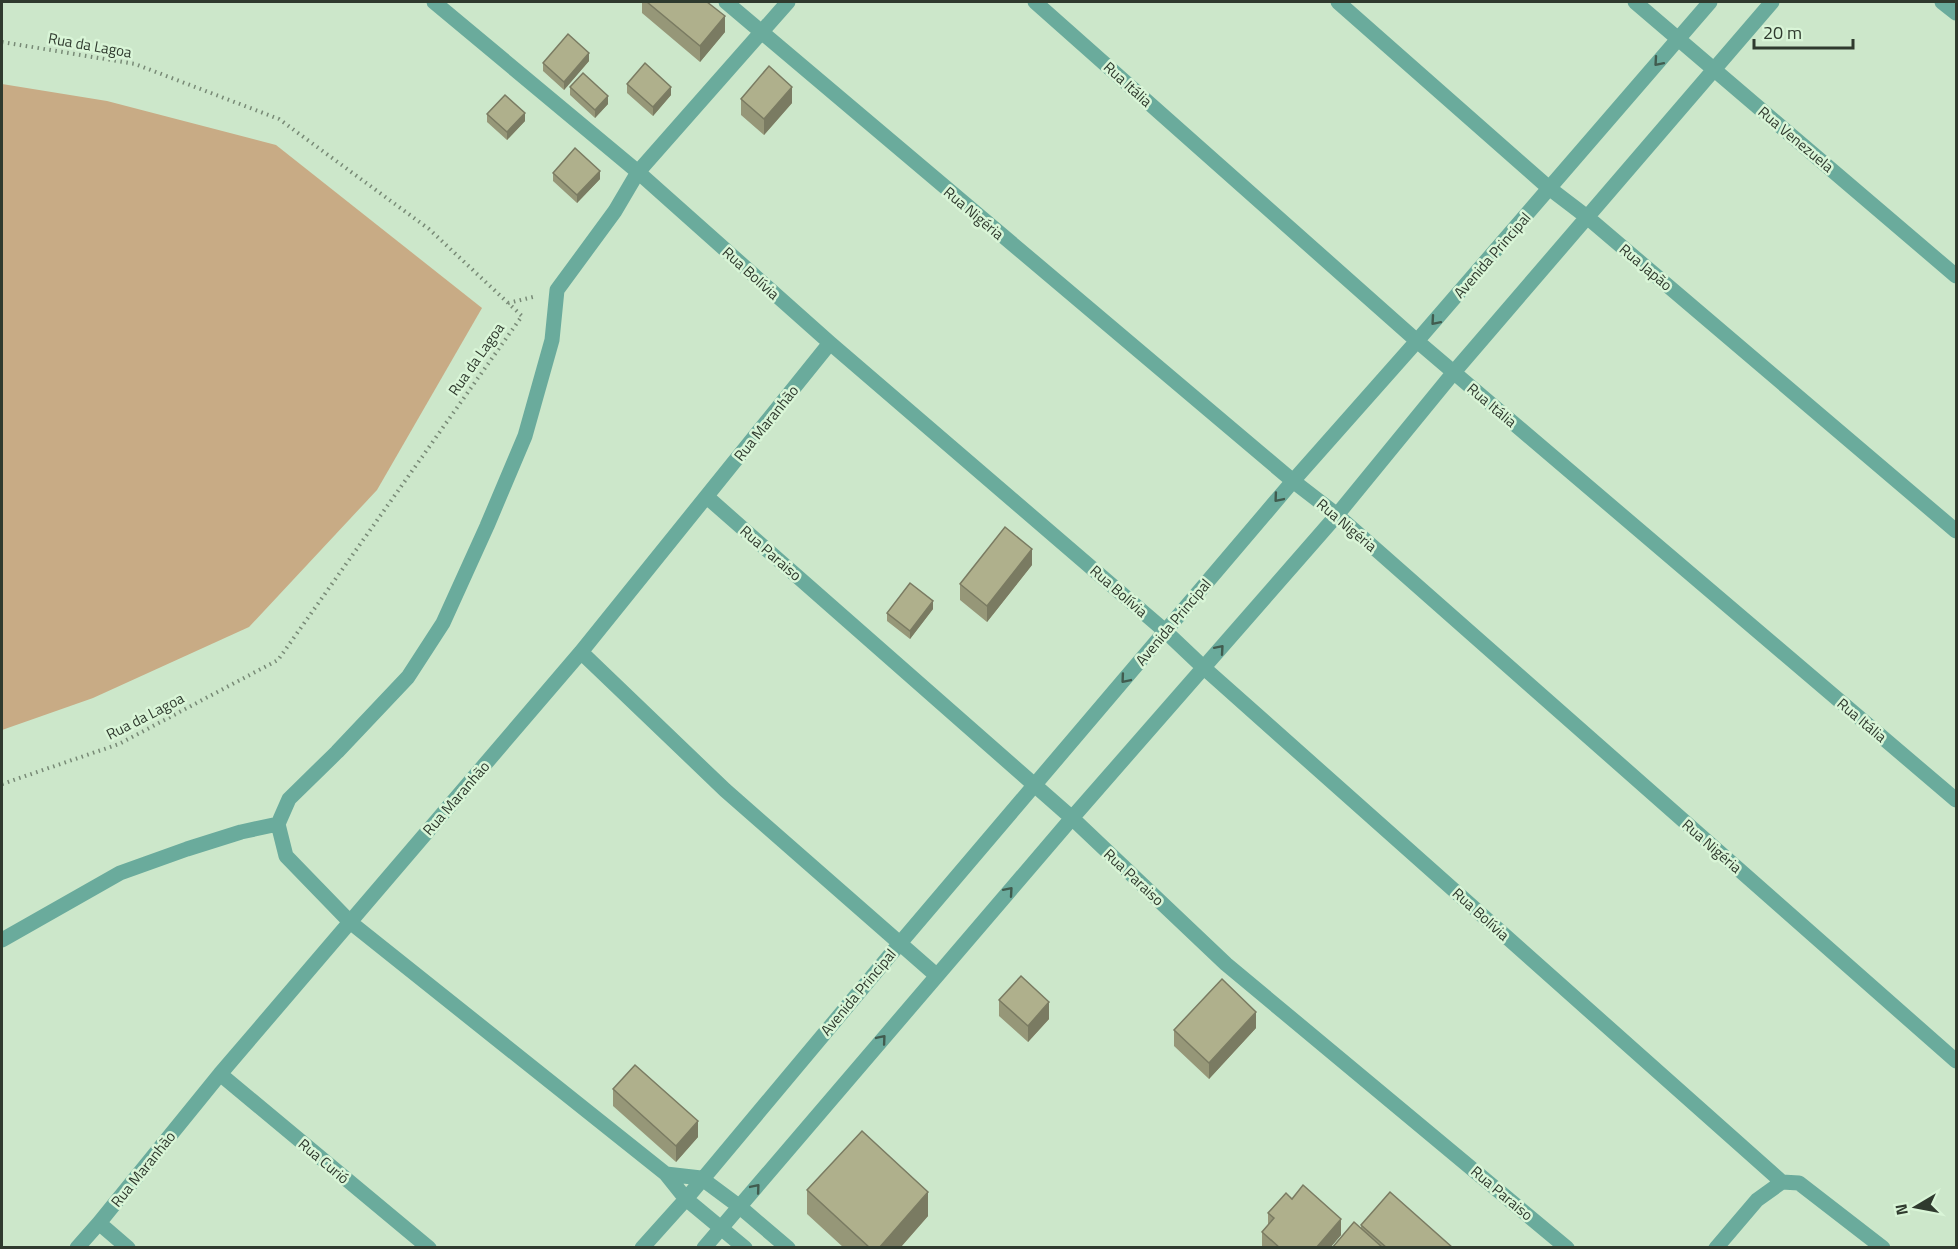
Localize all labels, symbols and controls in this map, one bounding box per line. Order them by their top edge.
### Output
scale bar [1754,12,1853,50]
text: 20 m [1763,19,1802,46]
street label: Rua da Lagoa [46,26,134,64]
one-way arrow [1654,55,1665,66]
street label: Rua Itália [1098,56,1158,113]
street label: Rua Venezuela [1753,100,1839,178]
street label: Rua Nigéria [939,181,1010,245]
street label: Avenida Principal [1448,207,1536,303]
street label: Rua Japão [1614,238,1678,296]
street label: Rua Bolívia [717,241,785,305]
one-way arrow [1431,314,1442,325]
street label: Rua da Lagoa [442,317,510,400]
street label: Rua Itália [1462,377,1522,433]
street label: Rua Maranhão [728,380,804,466]
one-way arrow [1274,491,1285,502]
street label: Rua Nigéria [1312,493,1383,557]
street label: Rua Paraiso [735,520,807,586]
street label: Rua Bolívia [1085,559,1153,623]
street label: Avenida Principal [1130,573,1216,671]
one-way arrow [1212,644,1223,655]
one-way arrow [1121,672,1132,683]
street label: Rua da Lagoa [102,686,188,745]
street label: Rua Itália [1832,692,1892,748]
street label: Rua Maranhão [417,756,495,840]
street label: Rua Nigéria [1677,813,1747,879]
street label: Rua Paraiso [1099,843,1169,911]
street label: Rua Bolívia [1447,882,1515,946]
one-way arrow [1002,887,1013,898]
street label: Avenida Principal [815,943,901,1041]
one-way arrow [875,1035,886,1046]
street label: Rua Maranhão [105,1126,181,1212]
street label: Rua Curió [293,1133,355,1189]
street label: Rua Paraiso [1466,1160,1538,1226]
north arrow [1886,1177,1946,1237]
one-way arrow [749,1184,760,1195]
text: N [1888,1202,1914,1217]

